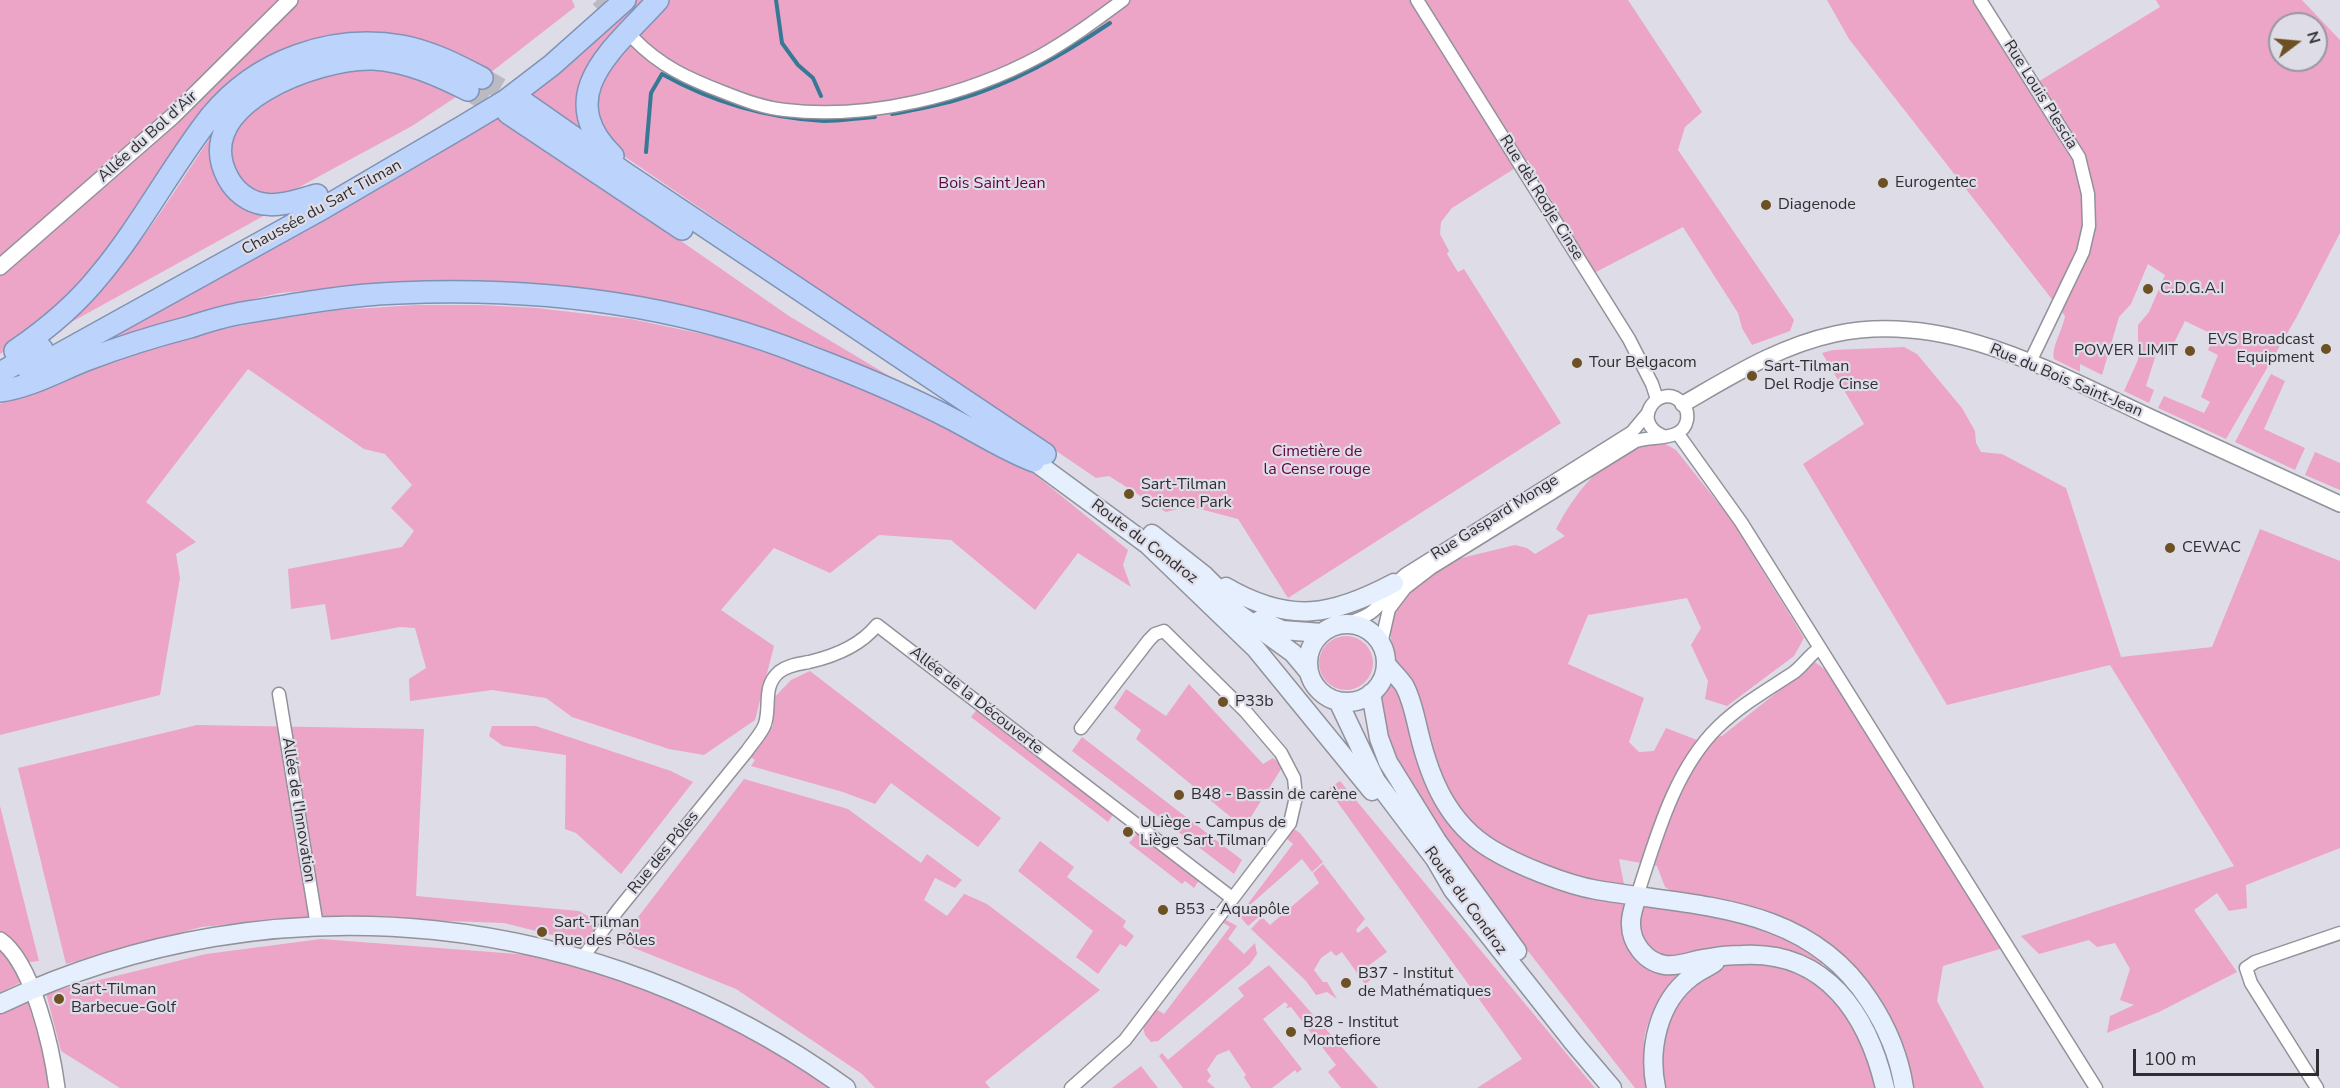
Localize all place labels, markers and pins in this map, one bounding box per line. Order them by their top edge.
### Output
place label: Eurogentec [1895,173,1976,193]
marker: Eurogentec [1876,176,1890,190]
place label: Diagenode [1778,195,1856,215]
marker: Diagenode [1759,198,1773,212]
place label: C.D.G.A.I [2160,279,2224,299]
marker: C.D.G.A.I [2141,282,2155,296]
place label: EVS Broadcast Equipment [2208,330,2314,368]
place label: POWER LIMIT [2074,341,2178,361]
marker: EVS Broadcast Equipment [2319,342,2333,356]
marker: POWER LIMIT [2183,344,2197,358]
place label: Tour Belgacom [1589,353,1697,373]
marker: Tour Belgacom [1570,356,1584,370]
place label: Sart-Tilman Del Rodje Cinse [1764,357,1878,395]
marker: Sart-Tilman Del Rodje Cinse [1745,369,1759,383]
place label: Sart-Tilman Science Park [1141,475,1231,513]
marker: Sart-Tilman Science Park [1122,487,1136,501]
place label: CEWAC [2182,538,2241,558]
marker: CEWAC [2163,541,2177,555]
place label: P33b [1235,692,1274,712]
marker: P33b [1216,695,1230,709]
place label: B48 - Bassin de carène [1191,785,1357,805]
marker: B48 - Bassin de carène [1172,788,1186,802]
place label: ULiège - Campus de Liège Sart Tilman [1140,813,1286,851]
marker: ULiège - Campus de Liège Sart Tilman [1121,825,1135,839]
place label: B53 - Aquapôle [1175,900,1290,920]
marker: B53 - Aquapôle [1156,903,1170,917]
place label: Sart-Tilman Rue des Pôles [554,913,655,951]
marker: Sart-Tilman Rue des Pôles [535,925,549,939]
place label: B37 - Institut de Mathématiques [1358,964,1491,1002]
marker: B37 - Institut de Mathématiques [1339,976,1353,990]
place label: Sart-Tilman Barbecue-Golf [71,980,176,1018]
marker: Sart-Tilman Barbecue-Golf [52,992,66,1006]
place label: B28 - Institut Montefiore [1303,1013,1398,1051]
marker: B28 - Institut Montefiore [1284,1025,1298,1039]

